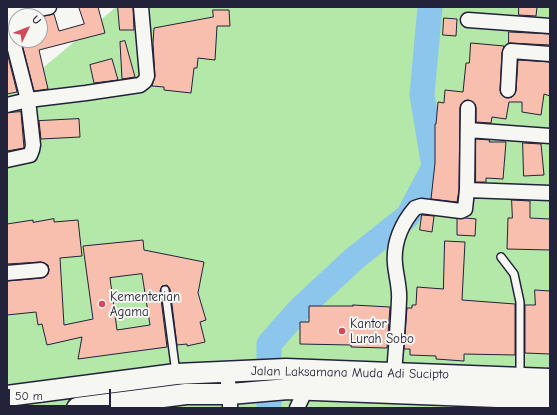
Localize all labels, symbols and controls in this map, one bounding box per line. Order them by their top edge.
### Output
north arrow [8,8,48,48]
text: U [29,13,44,27]
place label: Kementerian Agama [110,289,180,320]
marker: Kementerian Agama [97,299,107,309]
place label: Kantor Lurah Sobo [350,316,414,347]
marker: Kantor Lurah Sobo [337,326,347,336]
street label: Jalan Laksamana Muda Adi Sucipto [251,363,449,383]
scale bar [10,381,113,407]
text: 50 m [15,389,43,403]

